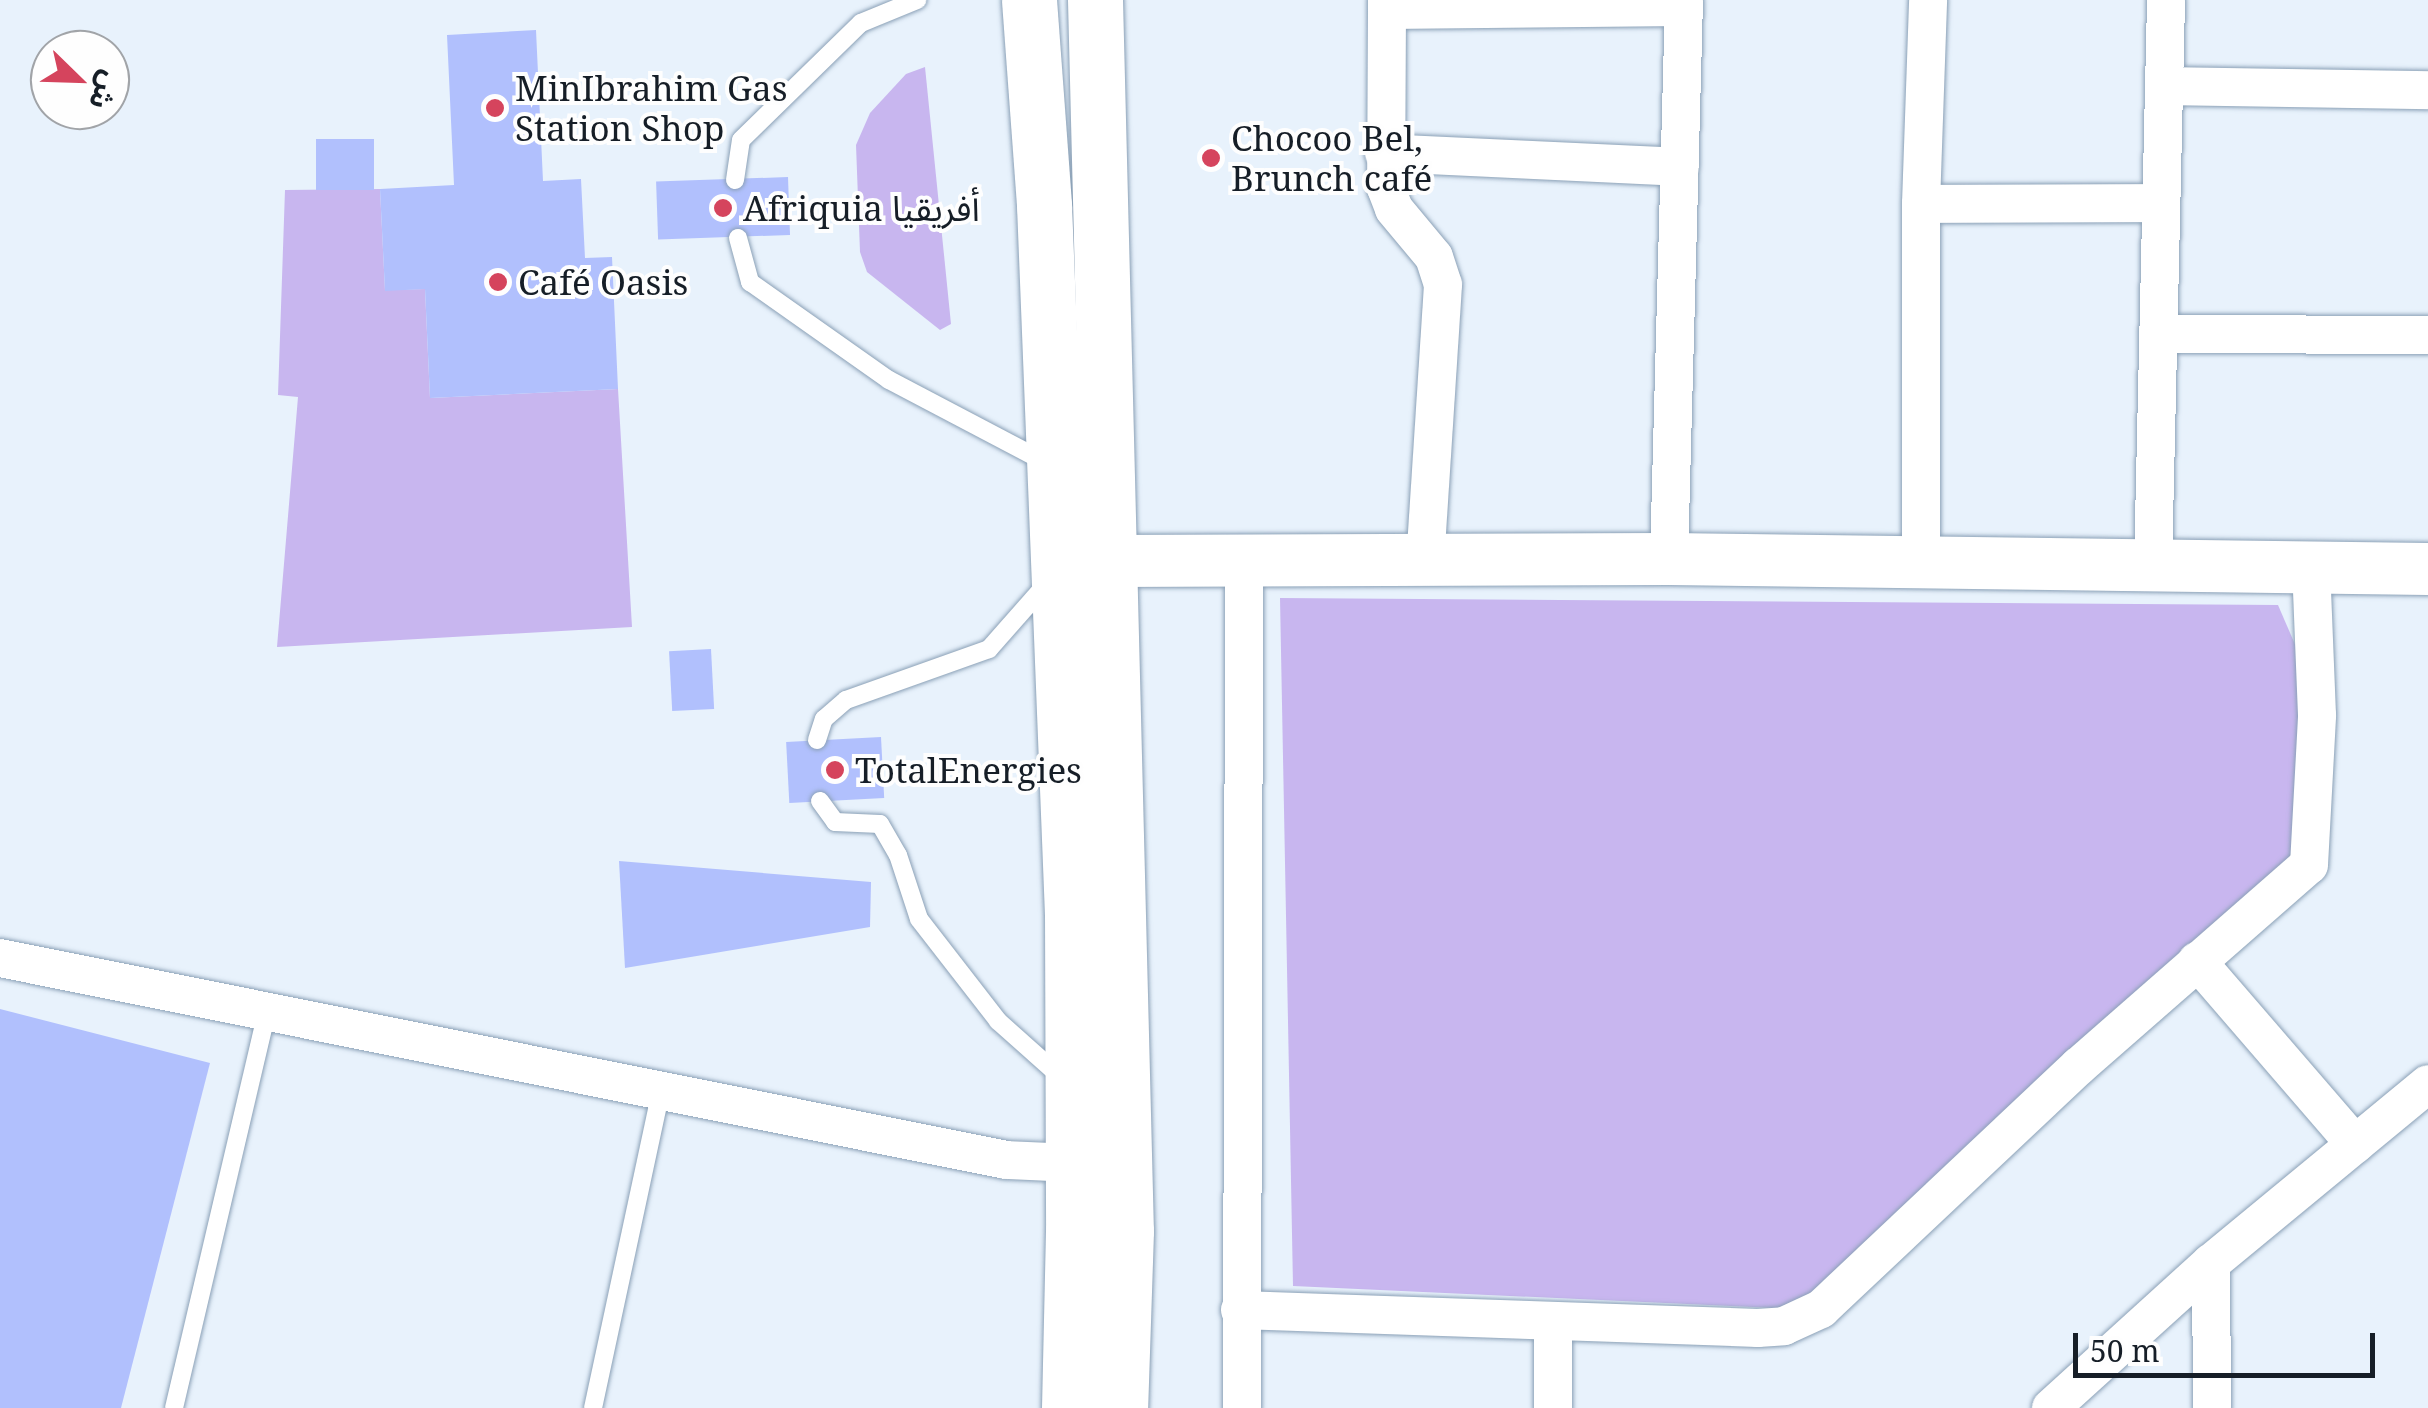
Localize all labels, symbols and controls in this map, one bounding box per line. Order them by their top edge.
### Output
north arrow [30,30,130,130]
text: ش [81,66,131,116]
place label: MinIbrahim Gas Station Shop [515,67,788,149]
marker: MinIbrahim Gas Station Shop [484,97,506,119]
place label: Chocoo Bel, Brunch café [1231,117,1432,199]
marker: Chocoo Bel, Brunch café [1200,147,1222,169]
place label: Afriquia أفريقيا [743,187,980,229]
marker: Afriquia أفريقيا [712,197,734,219]
place label: Café Oasis [518,261,688,303]
marker: Café Oasis [487,271,509,293]
place label: TotalEnergies [855,749,1082,791]
marker: TotalEnergies [824,759,846,781]
scale bar [2078,1313,2380,1375]
text: 50 m [2090,1330,2160,1371]

